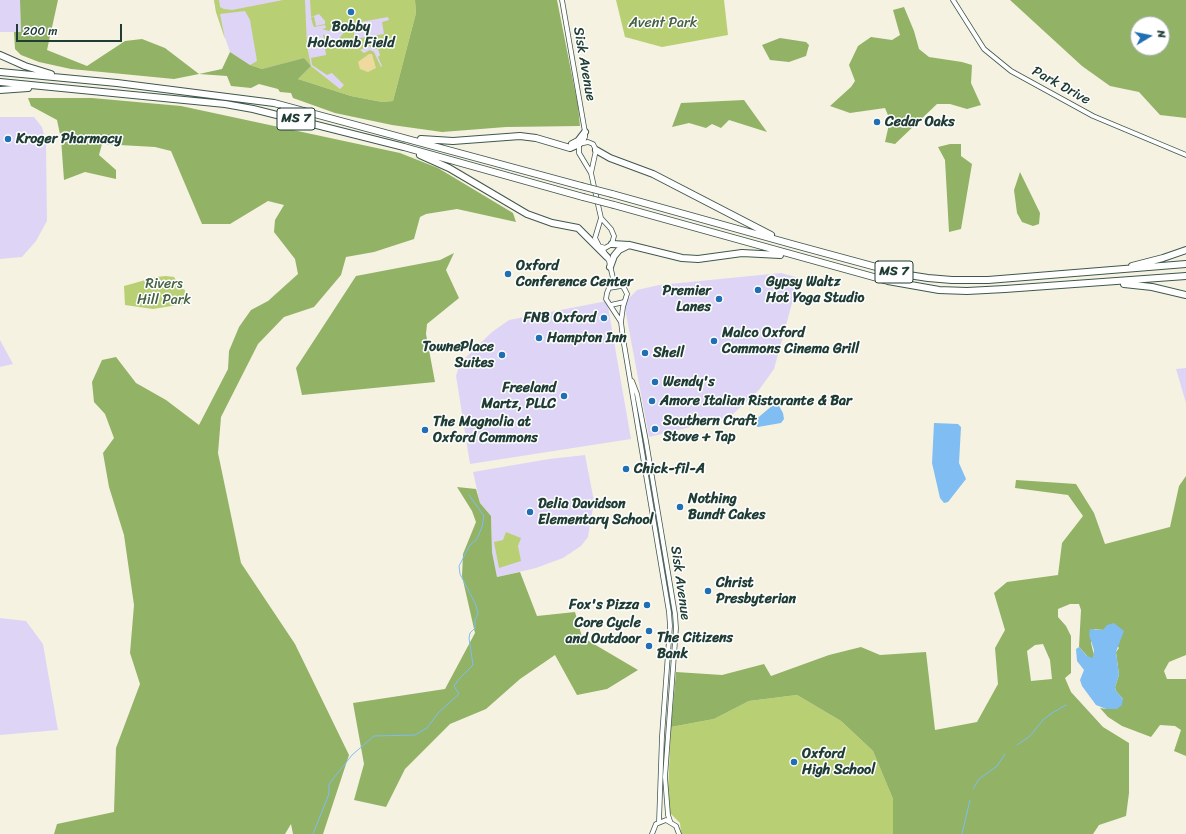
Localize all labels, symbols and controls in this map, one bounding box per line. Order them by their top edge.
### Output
marker: Bobby Holcomb Field [346,7,356,17]
park label: Avent Park [629,15,697,31]
scale bar [18,16,124,42]
north arrow [1130,16,1170,56]
place label: Bobby Holcomb Field [307,19,395,52]
text: 200 m [23,20,57,42]
street label: Sisk Avenue [569,26,599,102]
text: N [1151,29,1171,39]
street label: Park Drive [1029,63,1093,109]
road number: MS 7 [277,108,315,130]
place label: Cedar Oaks [885,114,955,130]
marker: Cedar Oaks [872,117,882,127]
place label: Kroger Pharmacy [16,131,122,147]
marker: Kroger Pharmacy [3,134,13,144]
place label: Oxford Conference Center [516,258,633,290]
road number: MS 7 [875,261,913,283]
marker: Oxford Conference Center [503,269,513,279]
place label: Gypsy Waltz Hot Yoga Studio [766,274,864,306]
park label: Rivers Hill Park [137,276,191,308]
place label: Premier Lanes [662,283,711,316]
marker: Gypsy Waltz Hot Yoga Studio [753,285,763,295]
marker: Premier Lanes [714,294,724,304]
place label: FNB Oxford [523,310,596,326]
marker: FNB Oxford [599,313,609,323]
place label: Malco Oxford Commons Cinema Grill [722,325,859,358]
place label: Hampton Inn [547,330,627,346]
marker: Hampton Inn [534,333,544,343]
marker: Malco Oxford Commons Cinema Grill [709,336,719,346]
place label: TownePlace Suites [423,339,494,372]
place label: Shell [653,345,684,361]
marker: Shell [640,348,650,358]
marker: TownePlace Suites [497,350,507,360]
place label: Wendy's [663,374,715,390]
marker: Wendy's [650,377,660,387]
place label: Freeland Martz, PLLC [481,380,556,412]
marker: Freeland Martz, PLLC [559,391,569,401]
place label: Amore Italian Ristorante & Bar [660,393,852,409]
marker: Amore Italian Ristorante & Bar [647,396,657,406]
place label: Southern Craft Stove + Tap [663,413,757,446]
place label: The Magnolia at Oxford Commons [433,414,538,446]
marker: Southern Craft Stove + Tap [650,424,660,434]
marker: The Magnolia at Oxford Commons [420,425,430,435]
place label: Chick-fil-A [634,461,705,477]
marker: Chick-fil-A [621,464,631,474]
place label: Nothing Bundt Cakes [688,491,765,524]
place label: Delia Davidson Elementary School [538,496,654,528]
marker: Nothing Bundt Cakes [675,502,685,512]
marker: Delia Davidson Elementary School [525,507,535,517]
street label: Sisk Avenue [666,545,694,621]
place label: Christ Presbyterian [716,575,796,608]
marker: Christ Presbyterian [703,586,713,596]
place label: Fox's Pizza [569,597,639,613]
marker: Fox's Pizza [642,600,652,610]
place label: Core Cycle and Outdoor [566,615,641,648]
marker: Core Cycle and Outdoor [644,626,654,636]
place label: The Citizens Bank [657,630,733,662]
marker: The Citizens Bank [644,641,654,651]
place label: Oxford High School [802,746,875,778]
marker: Oxford High School [789,757,799,767]

